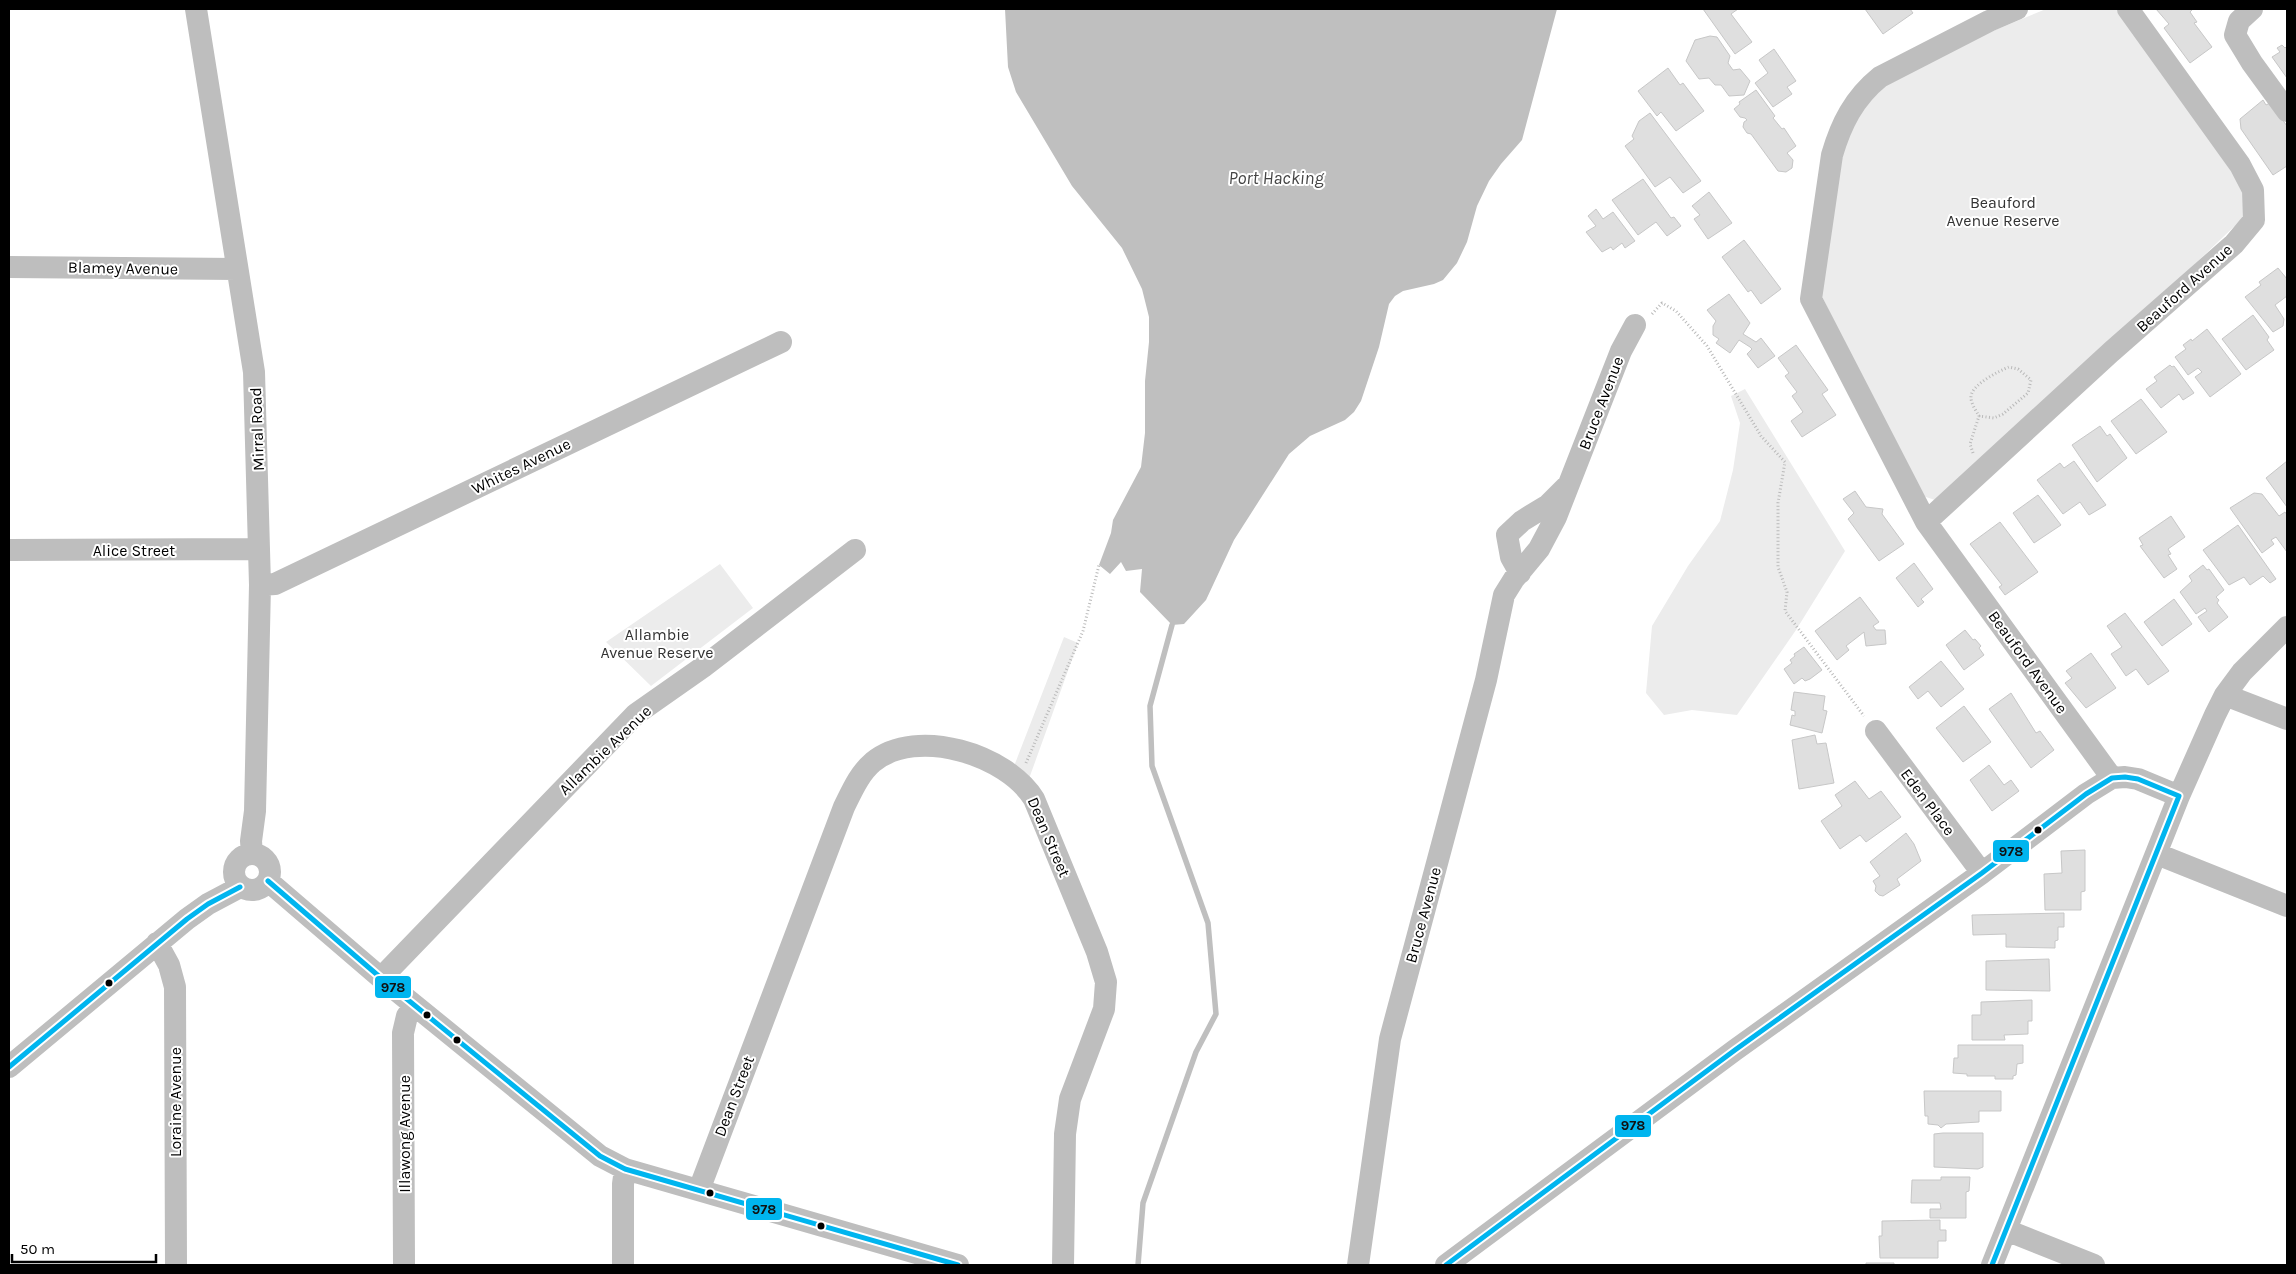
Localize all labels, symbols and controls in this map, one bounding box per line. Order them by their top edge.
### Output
water label: Port Hacking [1228,167,1324,189]
park label: Beauford Avenue Reserve [1946,193,2060,230]
street label: Beauford Avenue [2132,240,2236,336]
street label: Blamey Avenue [68,258,178,278]
street label: Bruce Avenue [1575,354,1627,452]
street label: Mirral Road [246,387,268,471]
street label: Whites Avenue [468,434,574,498]
street label: Alice Street [93,541,175,560]
street label: Beauford Avenue [1984,607,2072,717]
park label: Allambie Avenue Reserve [600,625,714,662]
street label: Allambie Avenue [555,701,655,799]
street label: Eden Place [1897,765,1959,839]
street label: Dean Street [1024,794,1074,880]
unlabelled marker [2033,825,2043,835]
line badge: 978 [1992,839,2030,863]
text: 978 [1999,843,2023,860]
street label: Bruce Avenue [1401,865,1445,965]
line badge: 978 [374,975,412,999]
unlabelled marker [104,978,114,988]
text: 978 [381,979,405,996]
unlabelled marker [422,1010,432,1020]
unlabelled marker [452,1035,462,1045]
street label: Loraine Avenue [166,1047,185,1157]
street label: Dean Street [710,1053,758,1139]
street label: Illawong Avenue [395,1075,414,1193]
line badge: 978 [1614,1114,1652,1138]
text: 978 [1621,1117,1645,1134]
unlabelled marker [705,1188,715,1198]
line badge: 978 [745,1197,783,1221]
text: 978 [752,1201,776,1218]
unlabelled marker [816,1221,826,1231]
scale bar [12,1232,156,1264]
text: 50 m [20,1240,55,1258]

